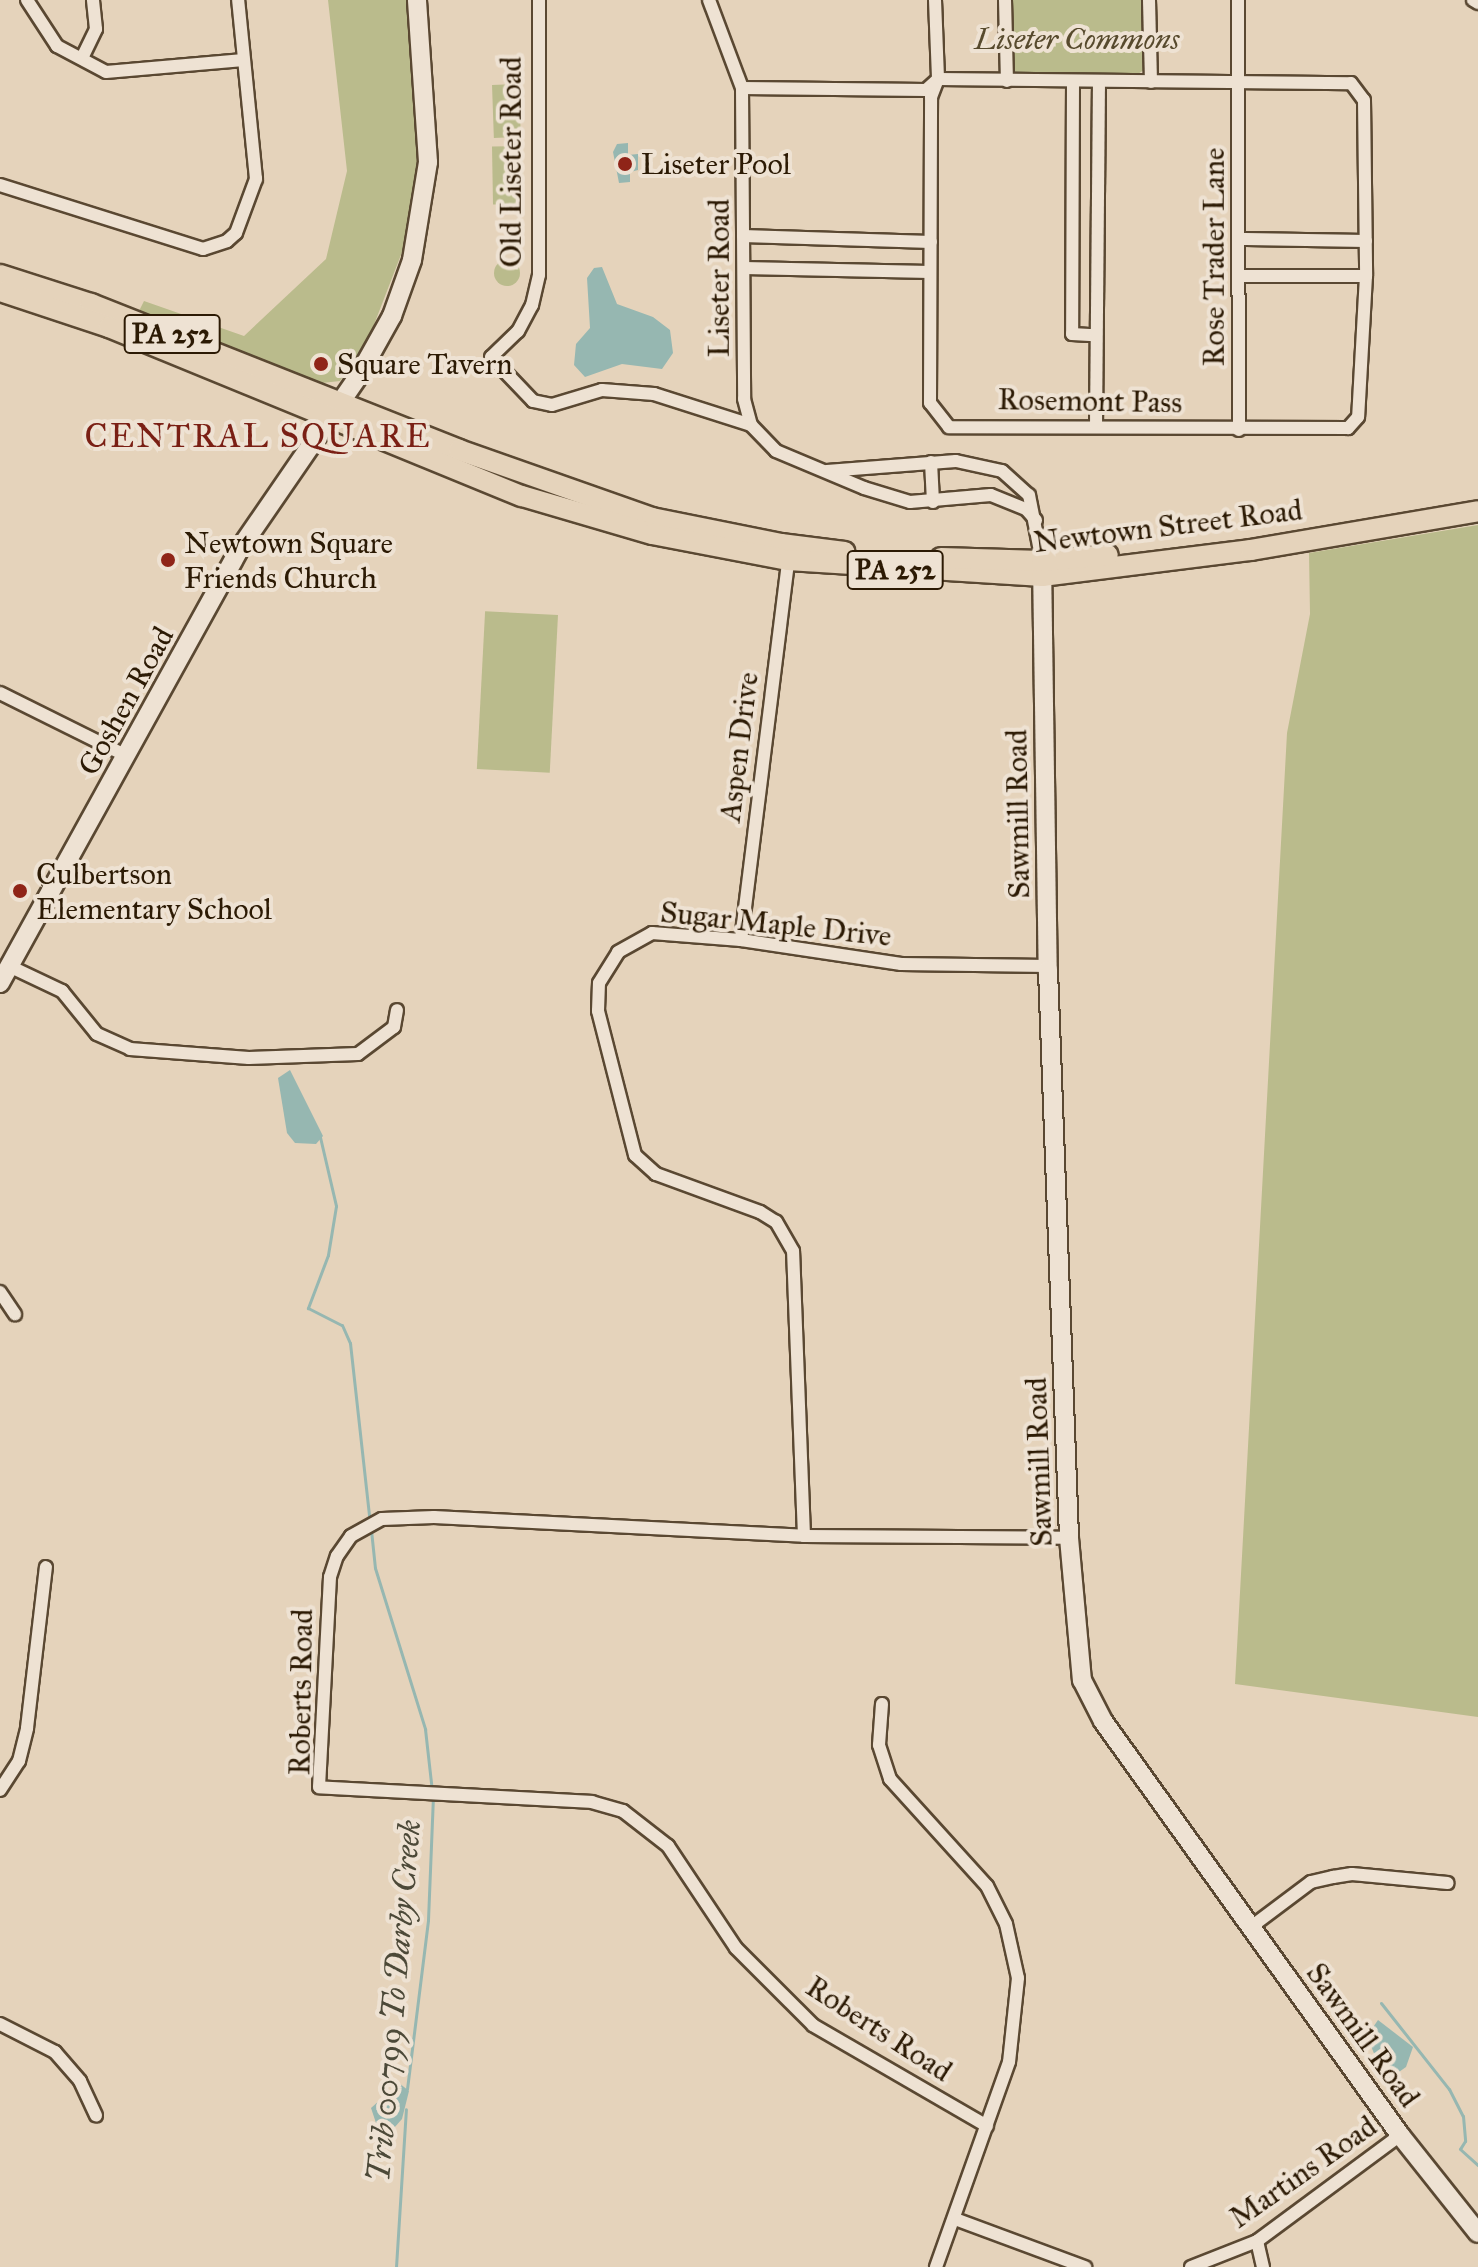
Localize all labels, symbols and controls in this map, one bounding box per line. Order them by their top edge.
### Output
park label: Liseter Commons [975,21,1179,57]
street label: Old Liseter Road [493,56,529,268]
place label: Liseter Pool [641,146,791,182]
street label: Rose Trader Lane [1196,148,1232,366]
marker: Liseter Pool [616,155,634,173]
street label: Liseter Road [701,199,737,357]
road number: PA 252 [122,310,222,358]
place label: Square Tavern [337,346,512,382]
marker: Square Tavern [312,355,330,373]
street label: Rosemont Pass [997,381,1183,421]
district label: CENTRAL SQUARE [84,416,432,456]
street label: Newtown Street Road [1032,492,1304,560]
place label: Newtown Square Friends Church [184,525,393,596]
road number: PA 252 [845,546,945,594]
marker: Newtown Square Friends Church [159,551,177,569]
street label: Goshen Road [71,621,181,781]
street label: Aspen Drive [712,670,766,824]
street label: Sawmill Road [999,729,1037,899]
place label: Culbertson Elementary School [36,856,272,926]
marker: Culbertson Elementary School [11,882,29,900]
street label: Sugar Maple Drive [659,894,893,954]
street label: Sawmill Road [1018,1377,1060,1547]
street label: Roberts Road [282,1608,320,1776]
water label: Trib 00799 To Darby Creek [360,1818,430,2184]
street label: Sawmill Road [1299,1956,1427,2114]
street label: Roberts Road [799,1969,959,2089]
street label: Martins Road [1223,2108,1383,2236]

